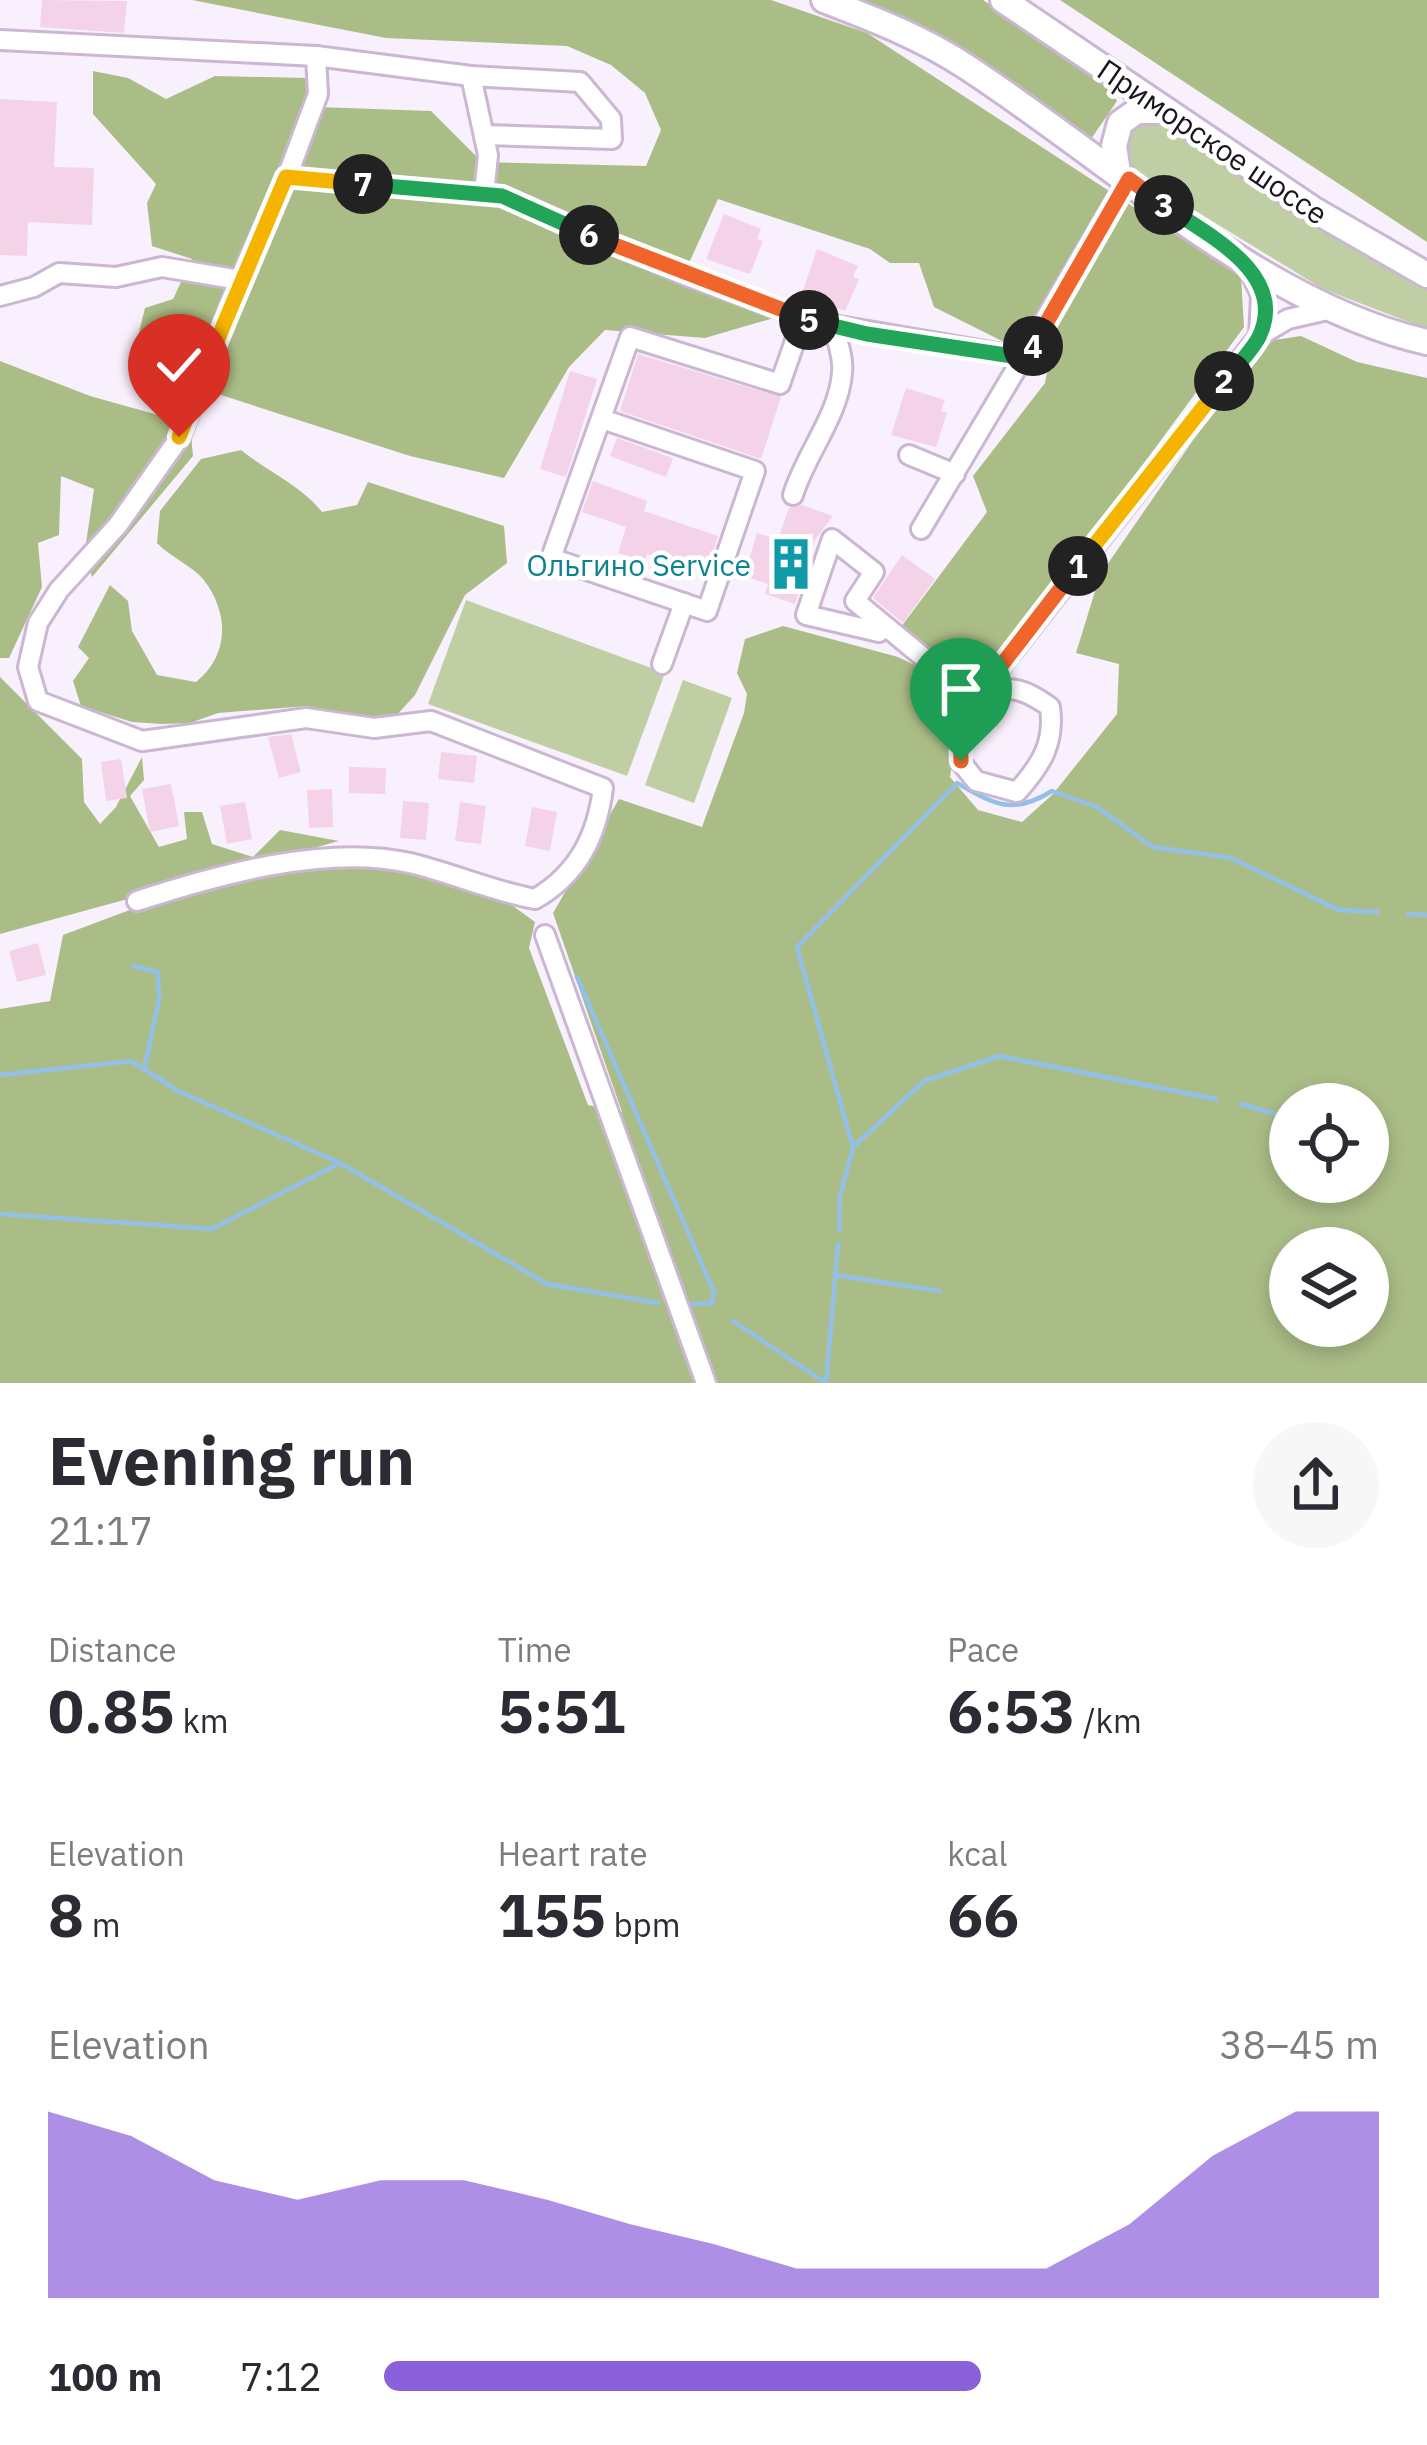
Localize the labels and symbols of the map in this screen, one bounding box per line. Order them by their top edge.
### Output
street label: Приморское шоссе [1090,50,1336,232]
pin: 7 [333,154,393,214]
pin: 3 [1134,175,1194,235]
pin: 6 [559,205,619,265]
pin: 5 [779,290,839,350]
pin [128,314,230,437]
pin: 4 [1003,316,1063,376]
pin: 2 [1194,351,1254,411]
building icon: Ольгино Service [762,535,820,593]
pin: 1 [1048,536,1108,596]
place label: Ольгино Service [526,545,751,584]
pin [910,638,1012,761]

